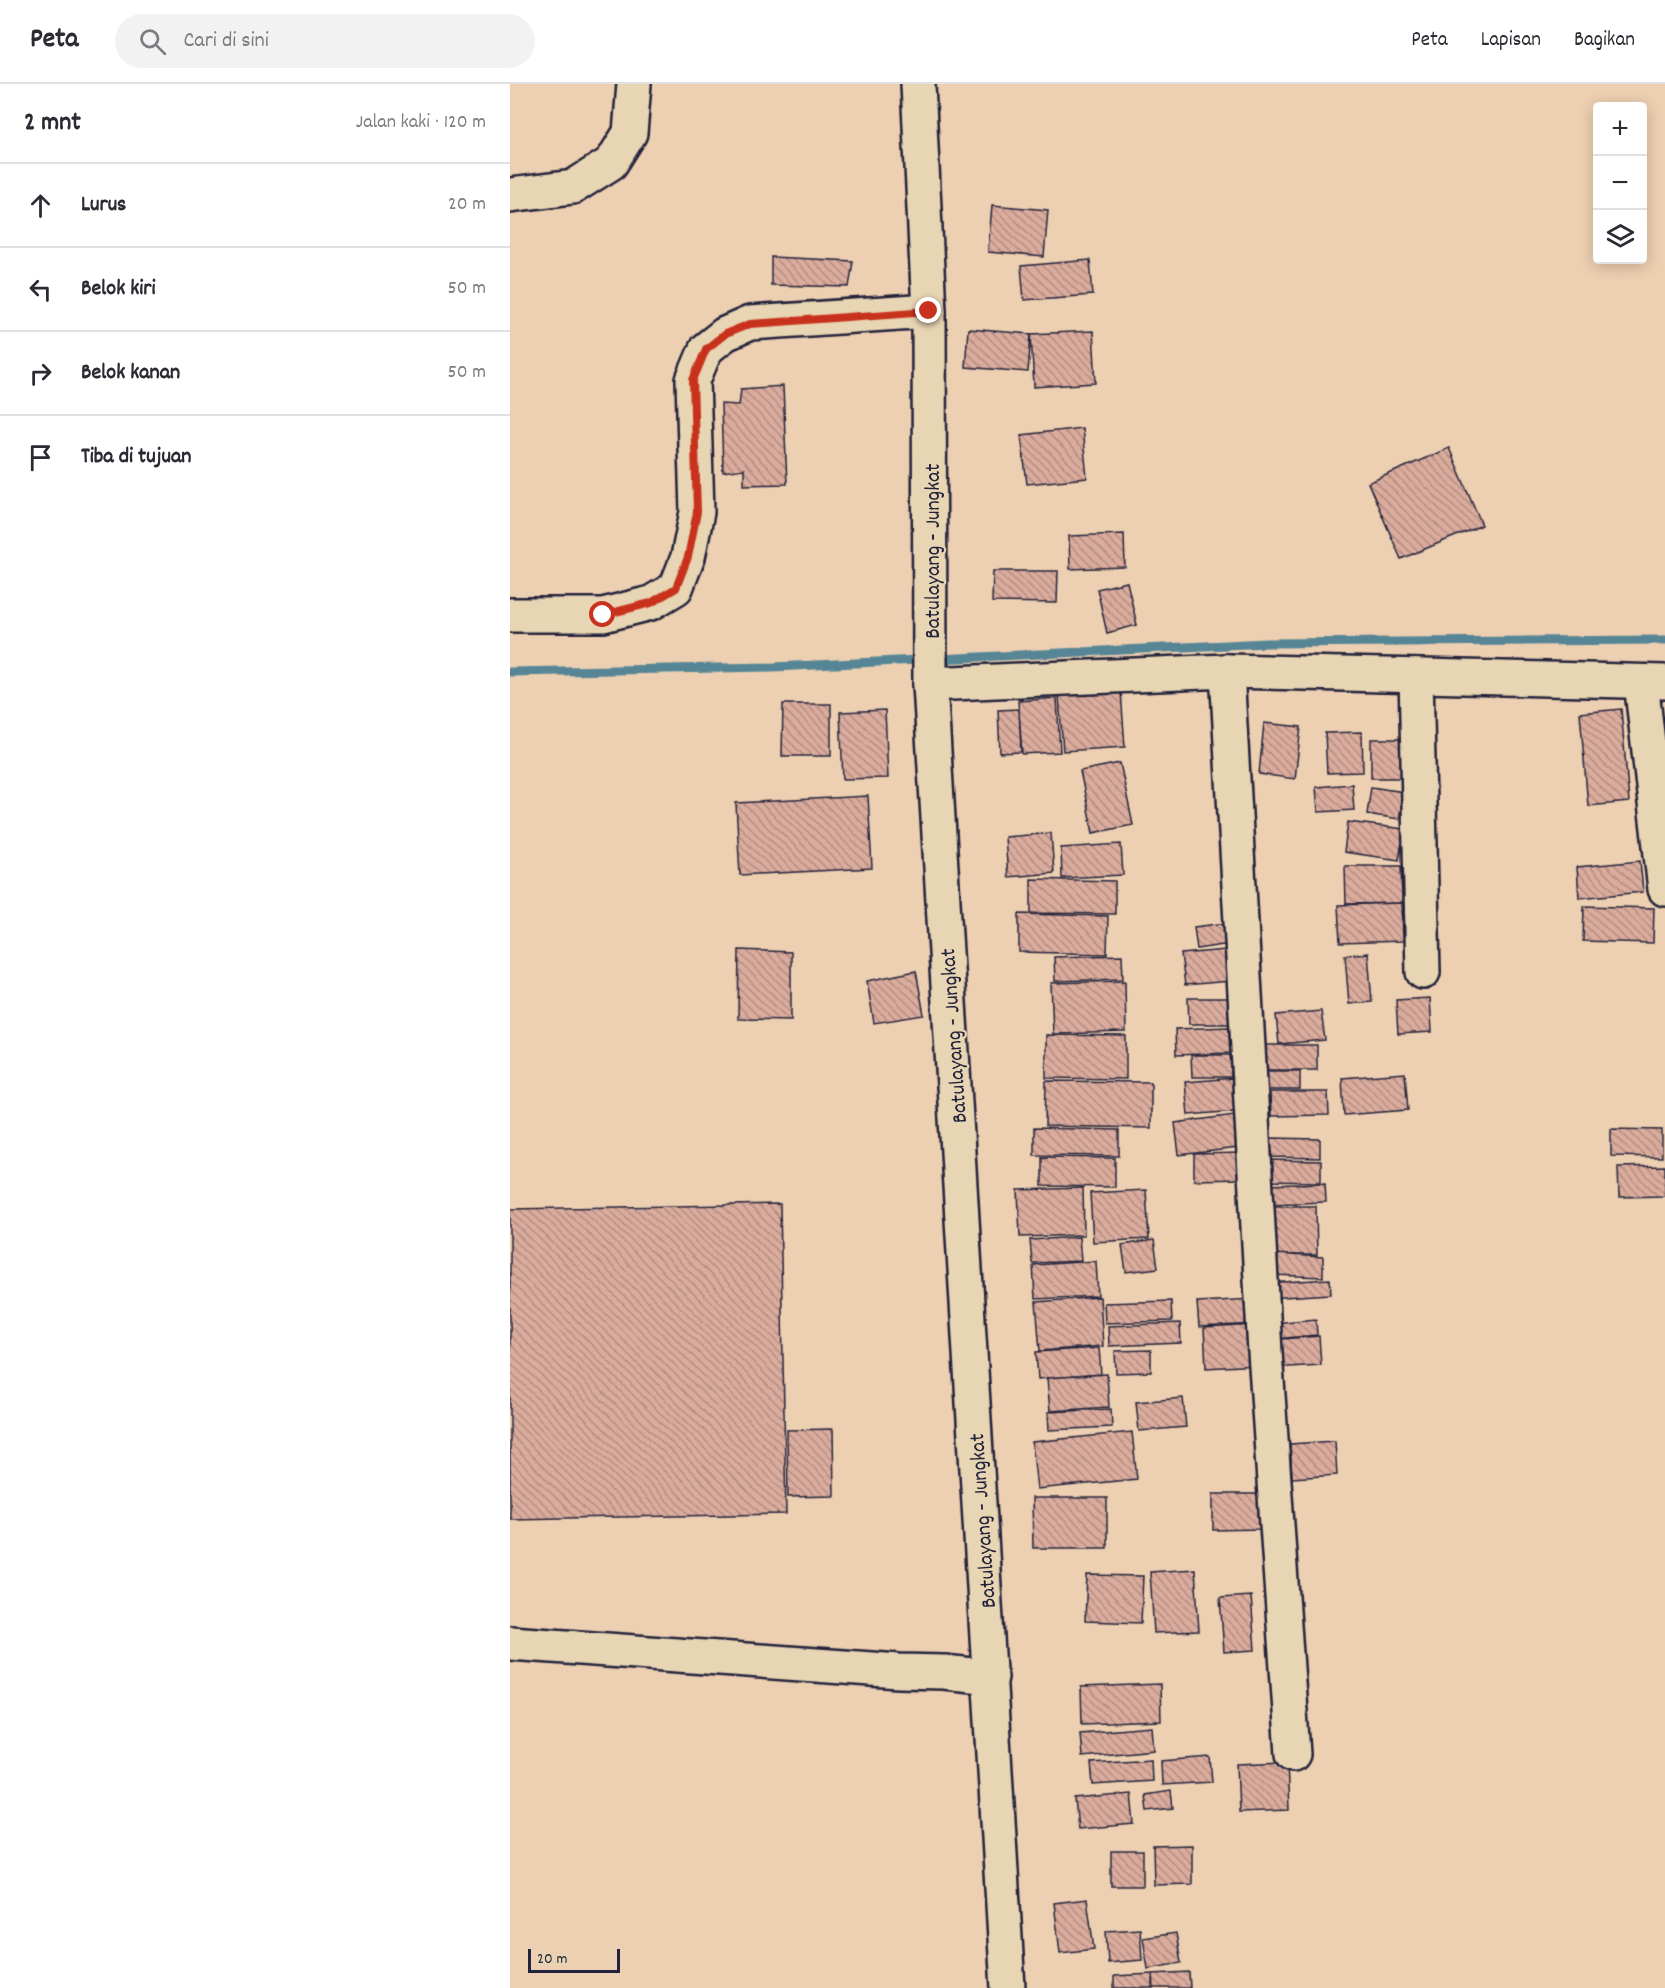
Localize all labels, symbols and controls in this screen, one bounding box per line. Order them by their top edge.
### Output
search box [115,14,535,68]
text: Peta [30,21,79,61]
icon: search [136,25,169,58]
text: Cari di sini [184,26,269,57]
text: Peta [1411,26,1448,56]
text: Lapisan [1481,26,1541,56]
text: Bagikan [1574,26,1635,56]
map controls [1593,102,1647,264]
button: + [1593,102,1647,156]
text: 2 mnt [24,105,81,142]
text: Jalan kaki · 120 m [356,109,486,137]
button: − [1593,156,1647,210]
icon: ahead [24,189,57,222]
text: Lurus [81,190,126,221]
text: 20 m [448,191,486,219]
button: layers [1593,210,1647,264]
icon: left [24,273,57,306]
text: Belok kiri [81,274,155,305]
text: 50 m [448,275,486,303]
route end [915,297,941,323]
icon: right [24,357,57,390]
text: Belok kanan [81,358,180,389]
text: 50 m [448,359,486,387]
icon: arrive [24,441,57,474]
text: Tiba di tujuan [81,442,191,473]
street label: Batulayang - Jungkat [919,463,950,639]
route start [589,601,615,627]
street label: Batulayang - Jungkat [934,947,977,1124]
street label: Batulayang - Jungkat [963,1432,1006,1609]
scale bar [528,1946,620,1974]
text: 20 m [537,1948,567,1971]

